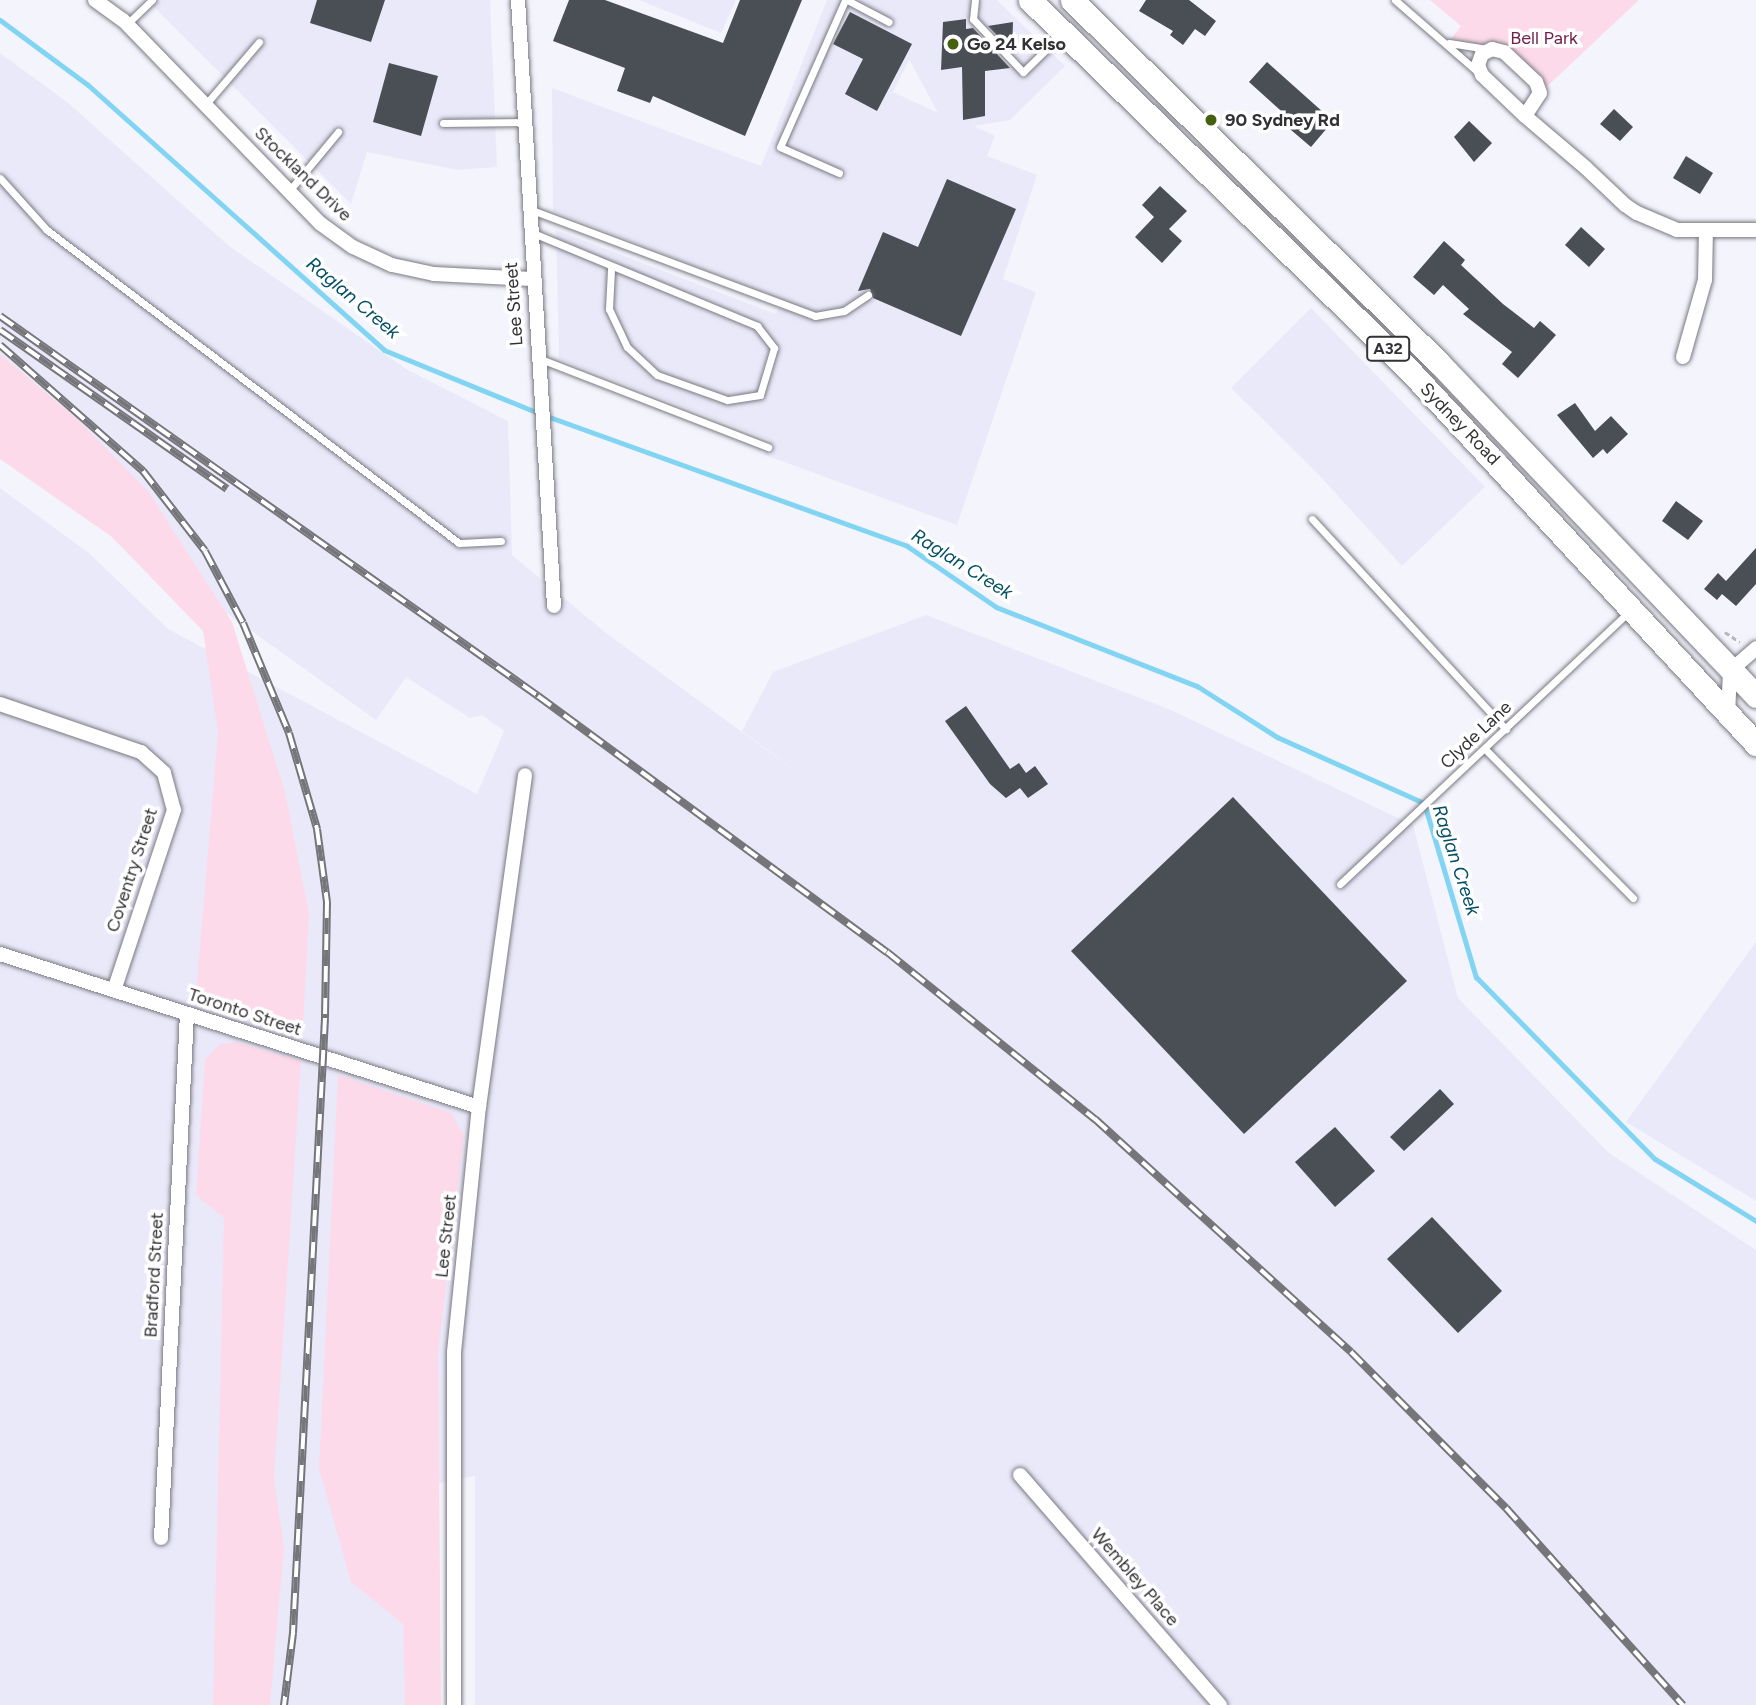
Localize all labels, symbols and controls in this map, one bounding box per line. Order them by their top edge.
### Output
park label: Bell Park [1510,27,1578,49]
place label: Go 24 Kelso [967,33,1066,55]
marker: Go 24 Kelso [945,36,961,52]
place label: 90 Sydney Rd [1225,109,1340,131]
marker: 90 Sydney Rd [1203,112,1219,128]
street label: Stockland Drive [250,122,356,226]
water label: Raglan Creek [302,252,404,344]
street label: Lee Street [500,261,528,347]
road number: A32 [1365,336,1411,362]
street label: Sydney Road [1415,378,1505,470]
water label: Raglan Creek [907,524,1017,604]
street label: Clyde Lane [1436,697,1516,773]
water label: Raglan Creek [1427,802,1485,918]
street label: Coventry Street [102,805,162,935]
street label: Toronto Street [186,984,304,1040]
street label: Lee Street [431,1193,461,1279]
street label: Bradford Street [140,1212,168,1338]
street label: Wembley Place [1087,1524,1183,1630]

